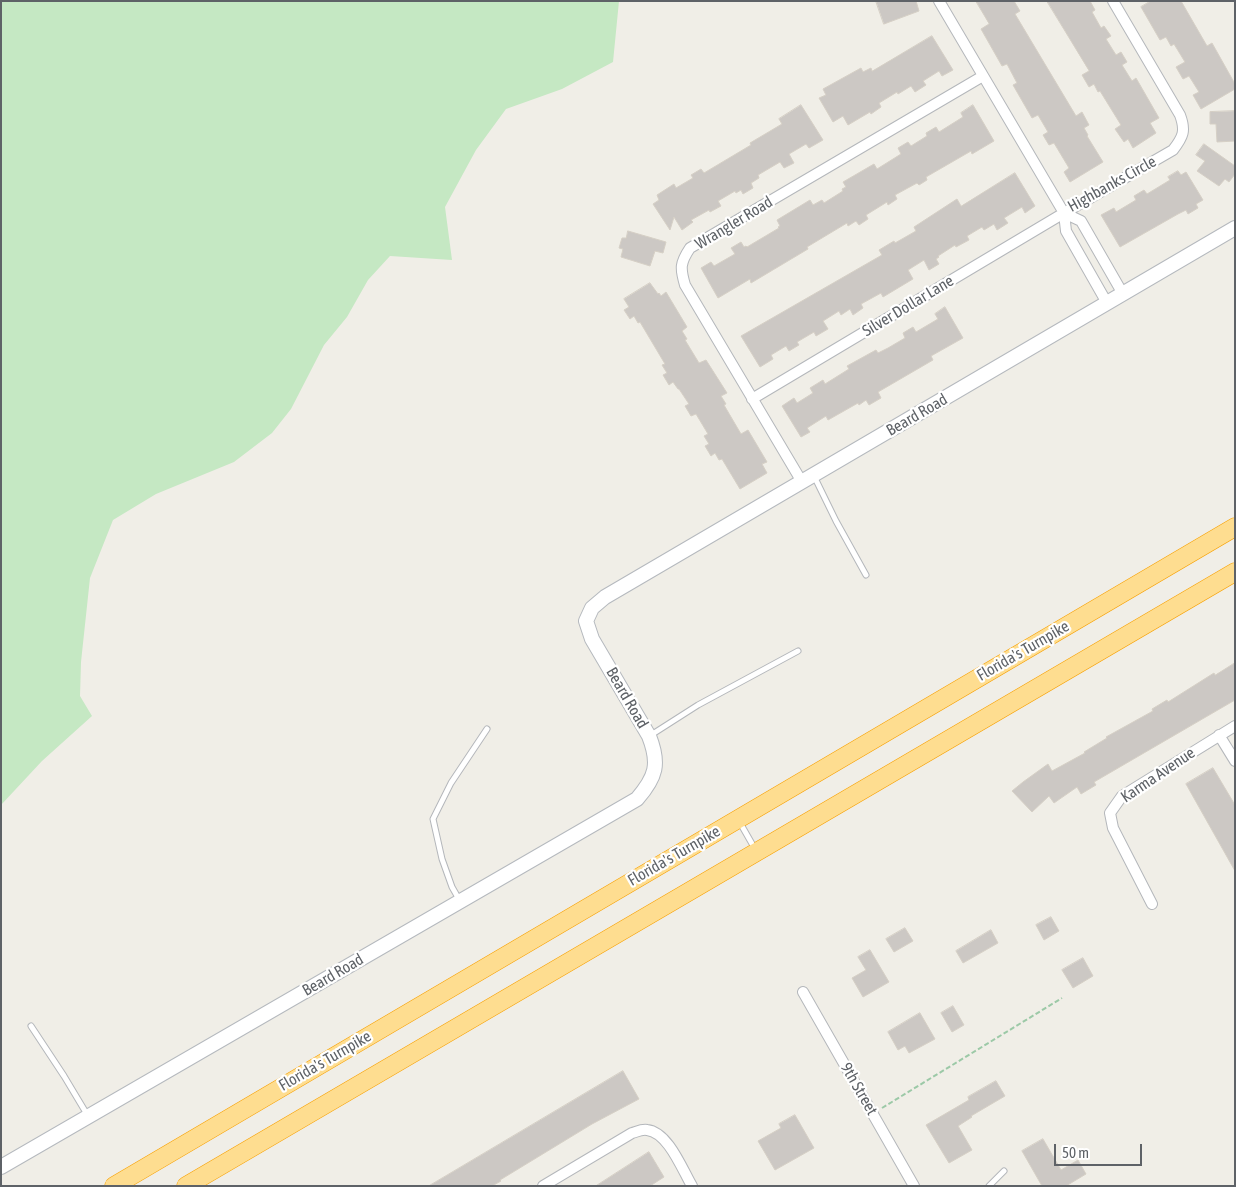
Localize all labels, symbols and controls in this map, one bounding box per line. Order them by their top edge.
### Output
street label: Highbanks Circle [1064,152,1160,216]
street label: Wrangler Road [692,192,776,254]
street label: Silver Dollar Lane [859,271,957,341]
street label: Beard Road [883,390,951,440]
street label: Florida's Turnpike [973,617,1073,685]
street label: Beard Road [602,664,652,732]
street label: Karma Avenue [1117,743,1199,807]
street label: Florida's Turnpike [624,822,724,890]
street label: Beard Road [299,950,367,1000]
street label: Florida's Turnpike [275,1027,375,1095]
street label: 9th Street [836,1059,882,1119]
scale bar [1056,1134,1144,1166]
text: 50 m [1062,1144,1089,1161]

